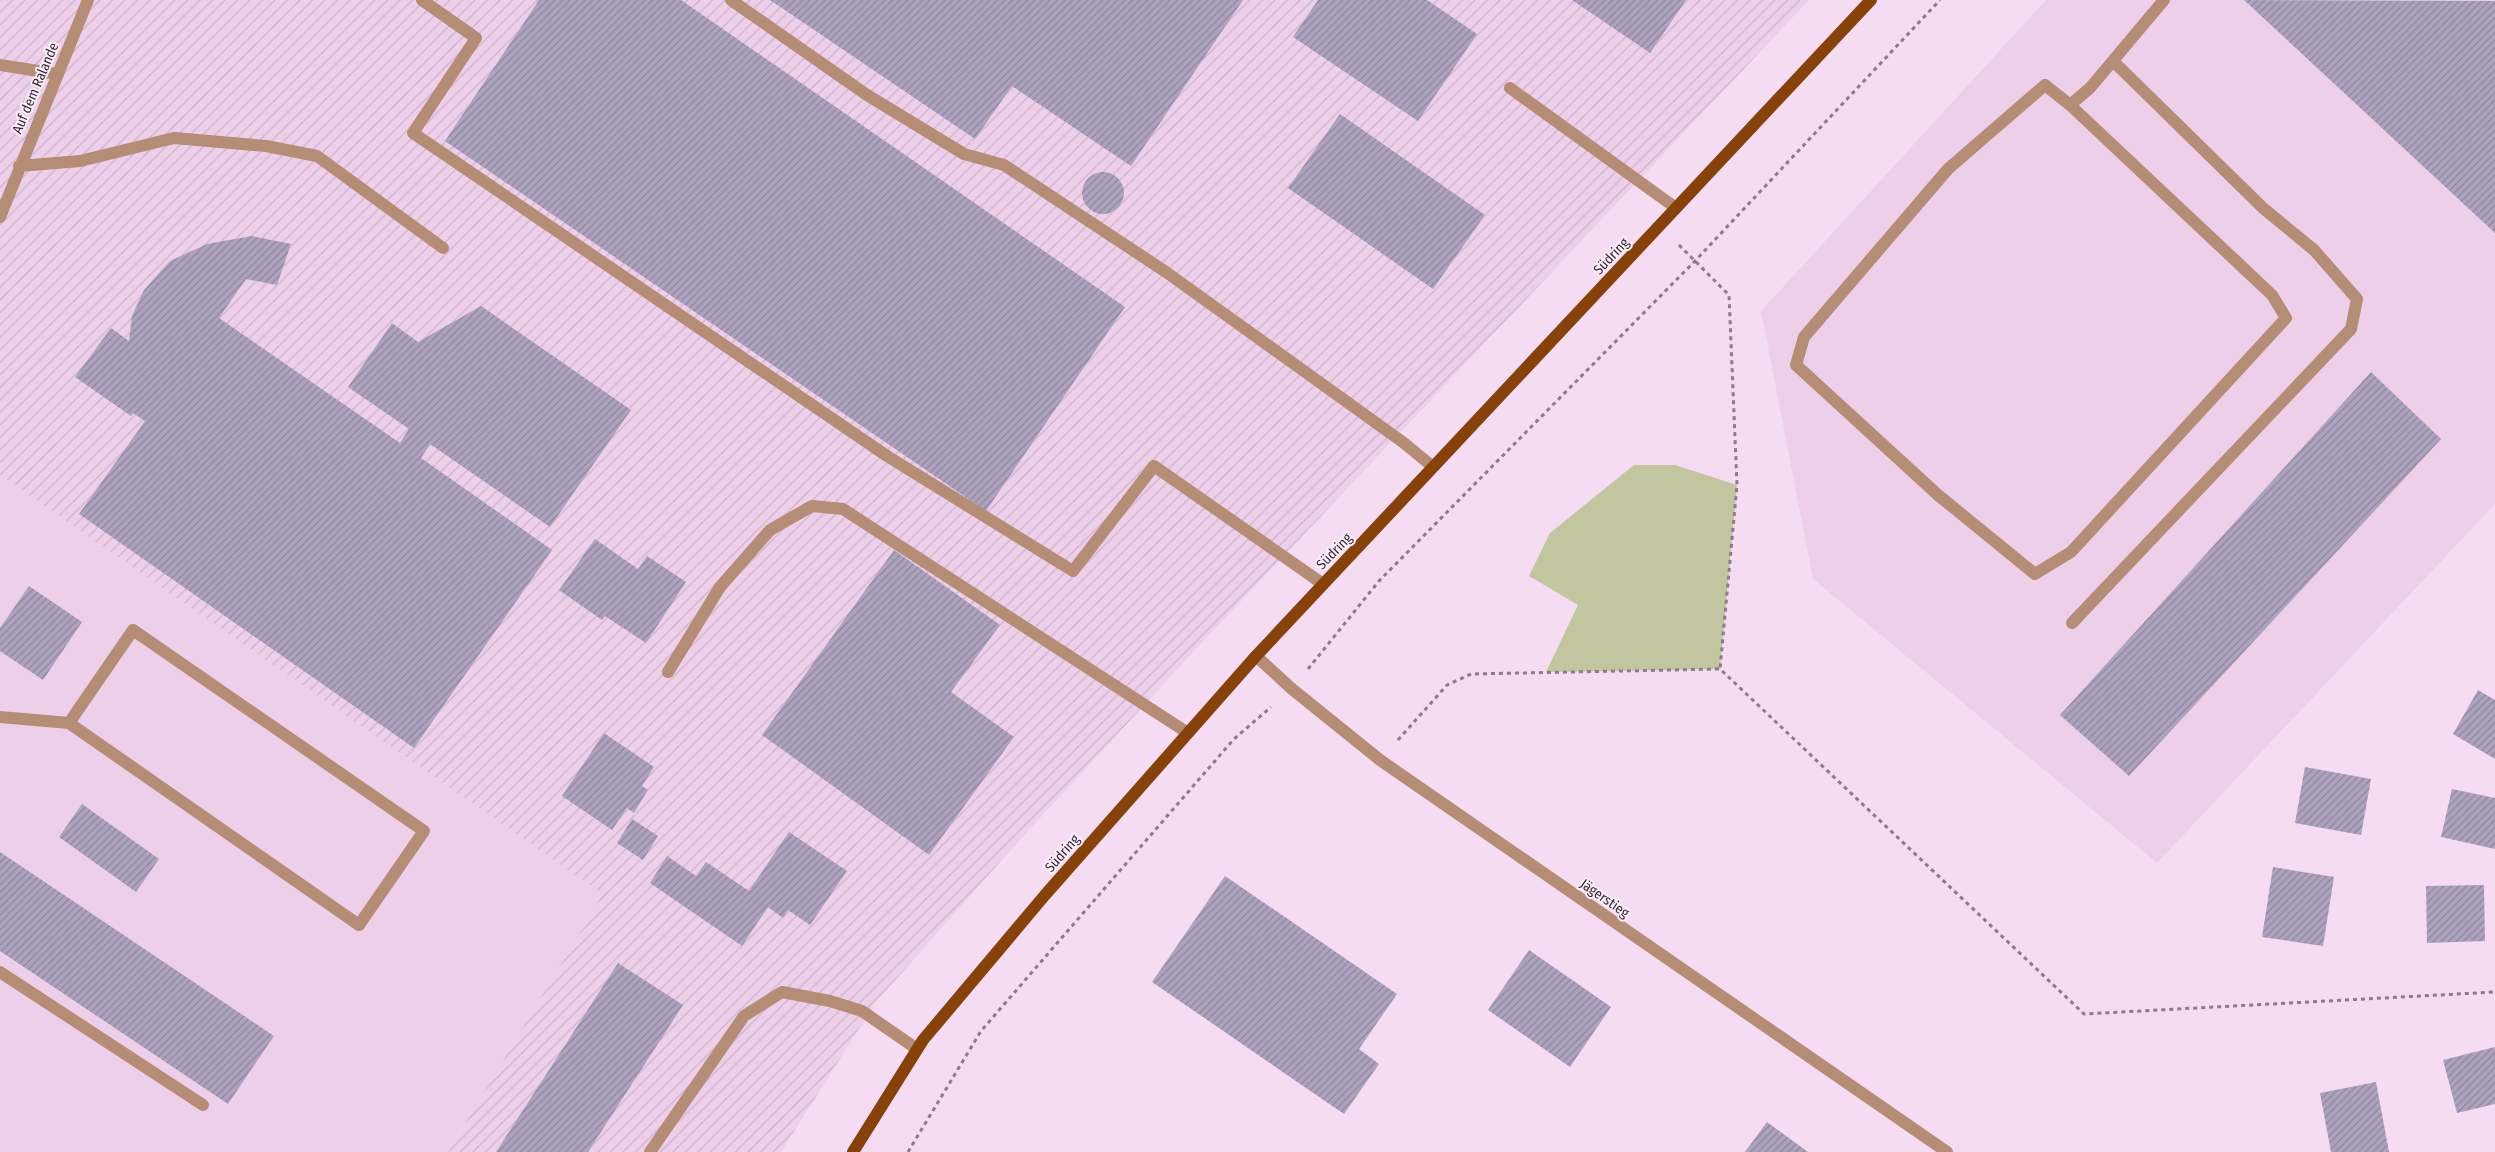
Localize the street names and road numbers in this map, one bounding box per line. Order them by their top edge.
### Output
street label: Auf dem Ralande [9,40,62,136]
street label: Südring [1590,234,1633,278]
street label: Südring [1313,529,1356,573]
street label: Südring [1041,831,1084,876]
street label: Jägerstieg [1577,875,1633,922]

